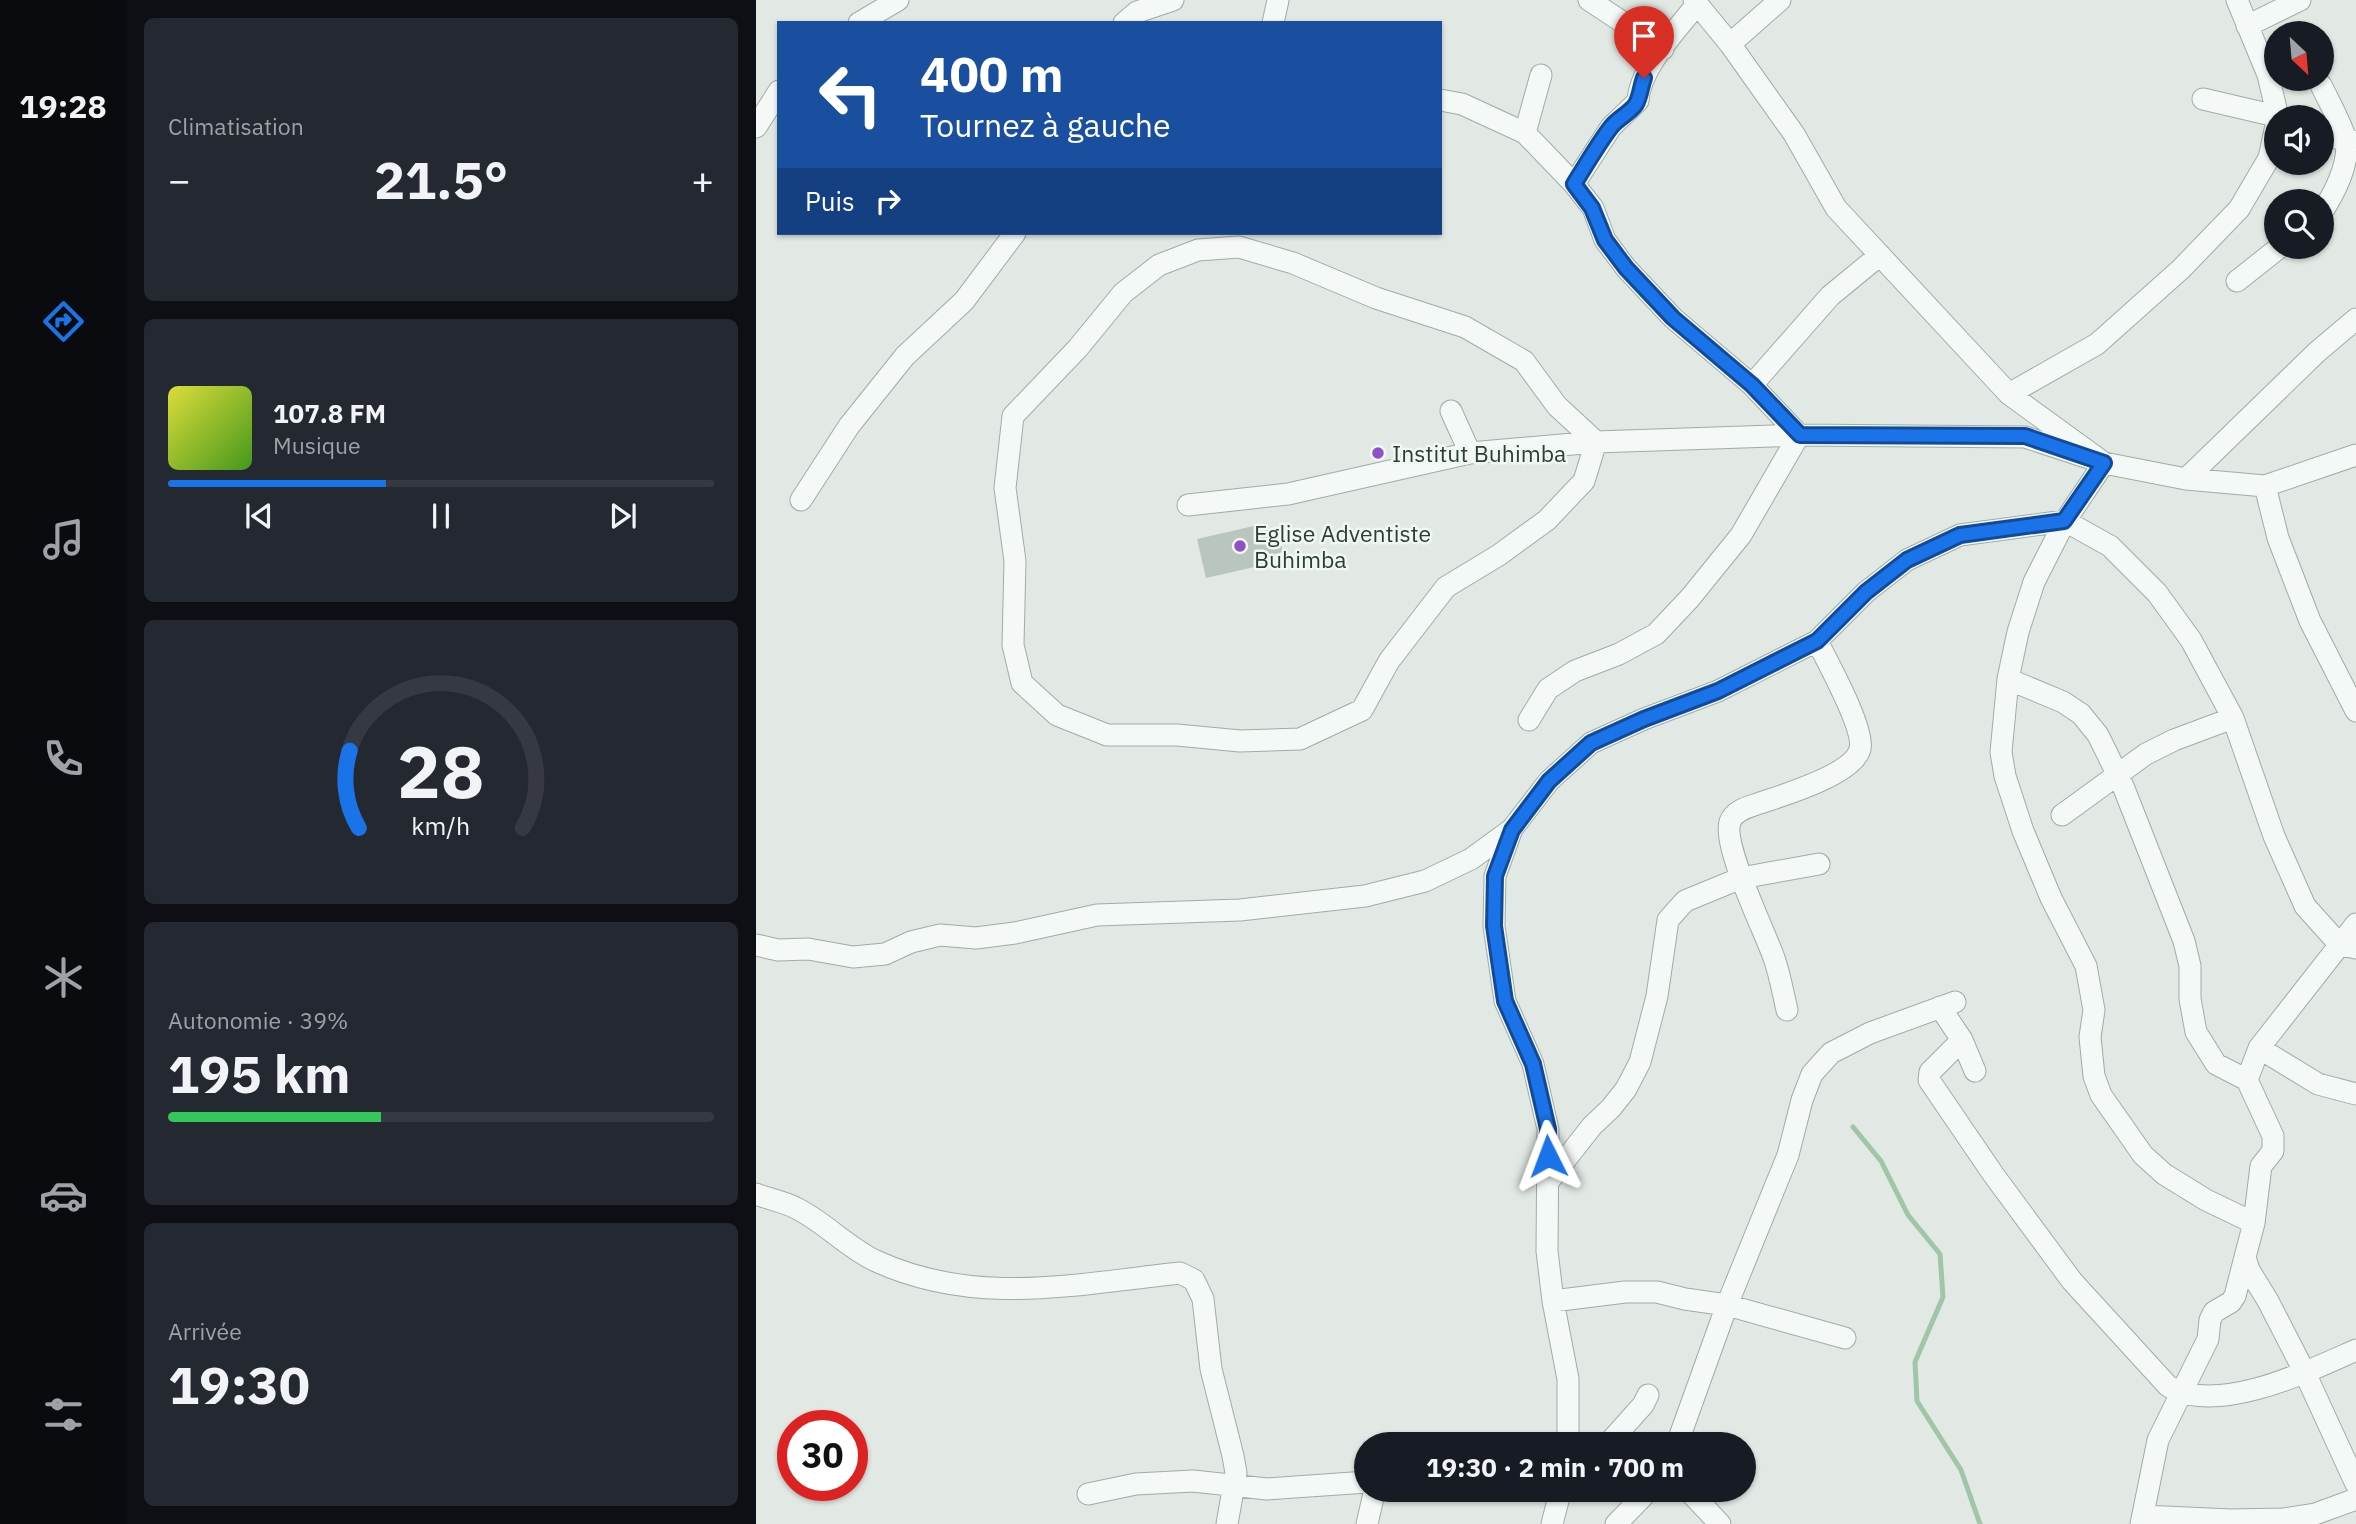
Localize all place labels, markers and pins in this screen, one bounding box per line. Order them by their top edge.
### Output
pin [1614,6,1674,78]
place label: Institut Buhimba [1392,438,1566,468]
marker: Institut Buhimba [1370,445,1386,461]
place label: Eglise Adventiste Buhimba [1254,518,1431,574]
marker: Eglise Adventiste Buhimba [1232,538,1248,554]

